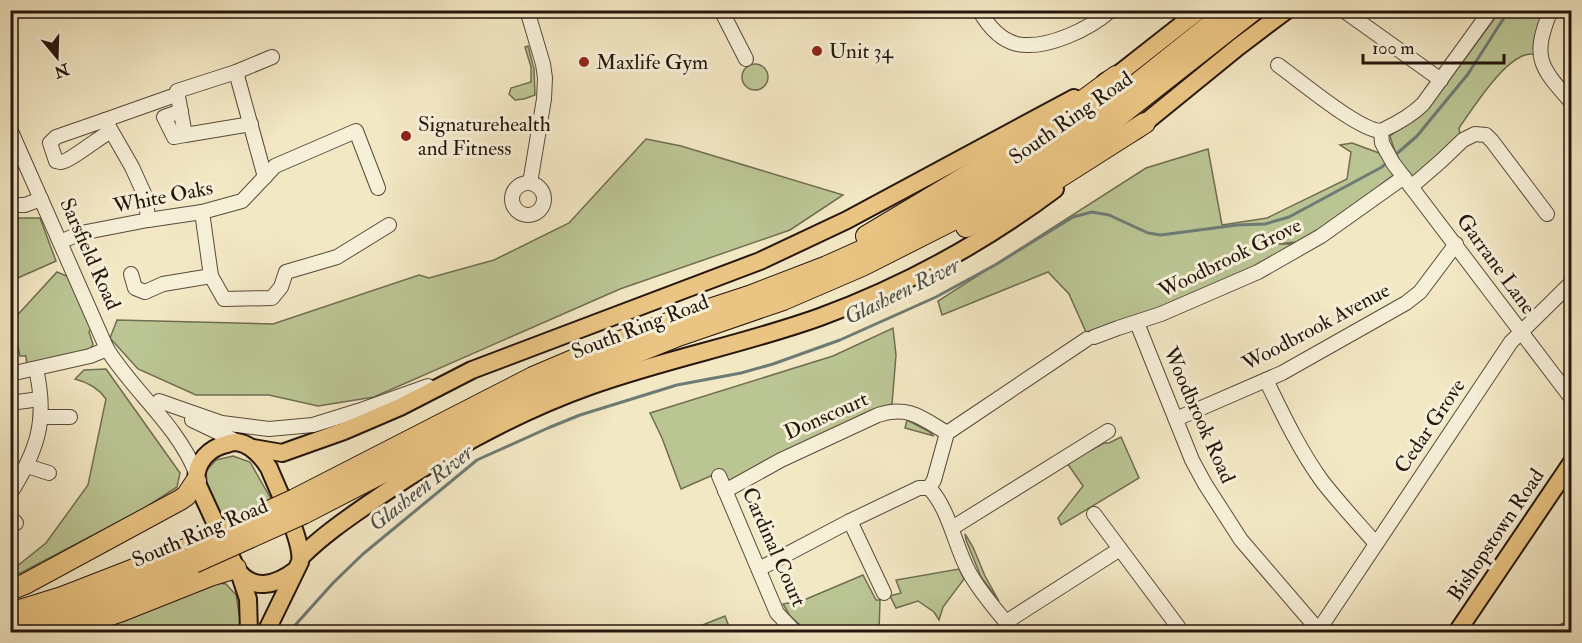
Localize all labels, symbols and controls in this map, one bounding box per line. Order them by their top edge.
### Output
north arrow [27,27,87,87]
scale bar [1363,27,1504,65]
text: 100 m [1372,37,1415,60]
place label: Unit 34 [829,38,895,65]
marker: Unit 34 [810,44,824,58]
place label: Maxlife Gym [596,49,708,76]
marker: Maxlife Gym [577,55,591,69]
text: N [51,58,73,82]
street label: South Ring Road [1004,65,1139,171]
place label: Signaturehealth and Fitness [418,111,551,162]
marker: Signaturehealth and Fitness [399,129,413,143]
street label: White Oaks [110,174,215,220]
street label: Sarsfield Road [53,194,127,315]
street label: Garrane Lane [1450,208,1542,320]
street label: Woodbrook Grove [1153,212,1306,305]
water label: Glasheen River [840,250,966,331]
street label: Woodbrook Avenue [1237,277,1395,378]
street label: South Ring Road [568,288,713,366]
street label: Woodbrook Road [1156,342,1241,488]
street label: Cedar Grove [1389,373,1472,478]
street label: Donscourt [780,385,872,446]
water label: Glasheen River [363,437,480,537]
street label: Bishopstown Road [1442,463,1551,606]
street label: Cardinal Court [736,483,812,611]
street label: South Ring Road [128,492,273,574]

